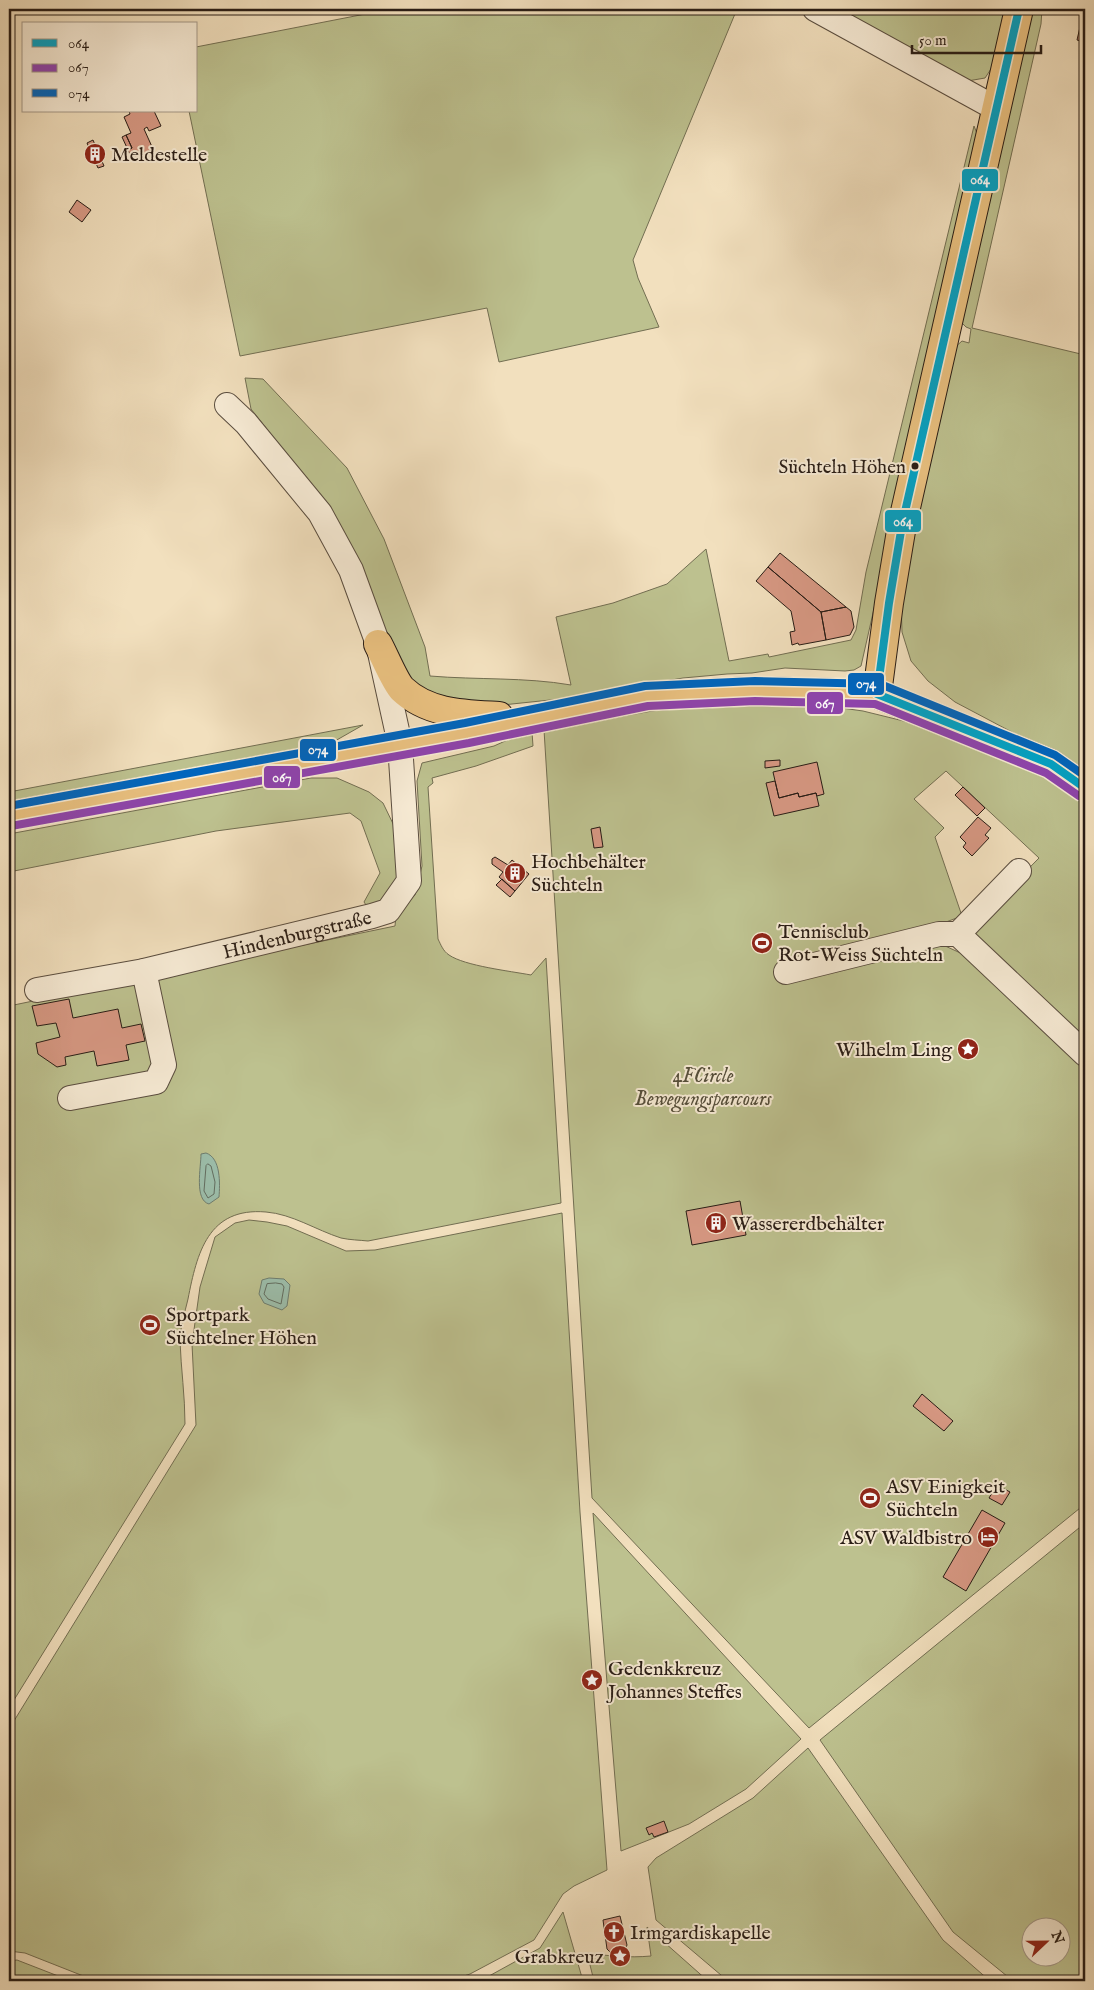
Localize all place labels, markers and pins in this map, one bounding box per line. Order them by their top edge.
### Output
building icon: Meldestelle [83,142,107,166]
place label: Meldestelle [111,143,207,168]
place label: Süchteln Höhen [778,456,906,480]
marker: Süchteln Höhen [910,461,920,471]
place label: Hochbehälter Süchteln [531,850,647,898]
building icon: Hochbehälter Süchteln [503,861,527,885]
place label: Tennisclub Rot-Weiss Süchteln [778,920,943,968]
sports icon: Tennisclub Rot-Weiss Süchteln [750,931,774,955]
place icon: Wilhelm Ling [956,1037,980,1061]
place label: Wilhelm Ling [836,1038,953,1063]
building icon: Wassererdbehälter [704,1211,728,1235]
place label: Wassererdbehälter [732,1212,885,1237]
place label: Sportpark Süchtelner Höhen [166,1303,317,1351]
sports icon: Sportpark Süchtelner Höhen [138,1313,162,1337]
place label: ASV Einigkeit Süchteln [885,1475,1005,1523]
sports icon: ASV Einigkeit Süchteln [858,1486,882,1510]
hotel icon: ASV Waldbistro [976,1525,1000,1549]
place label: ASV Waldbistro [839,1526,972,1551]
place label: Gedenkkreuz Johannes Steffes [606,1657,742,1705]
place icon: Gedenkkreuz Johannes Steffes [580,1668,604,1692]
church icon: Irmgardiskapelle [602,1920,626,1944]
place label: Irmgardiskapelle [630,1921,771,1946]
place icon: Grabkreuz [608,1944,632,1968]
place label: Grabkreuz [515,1945,604,1970]

